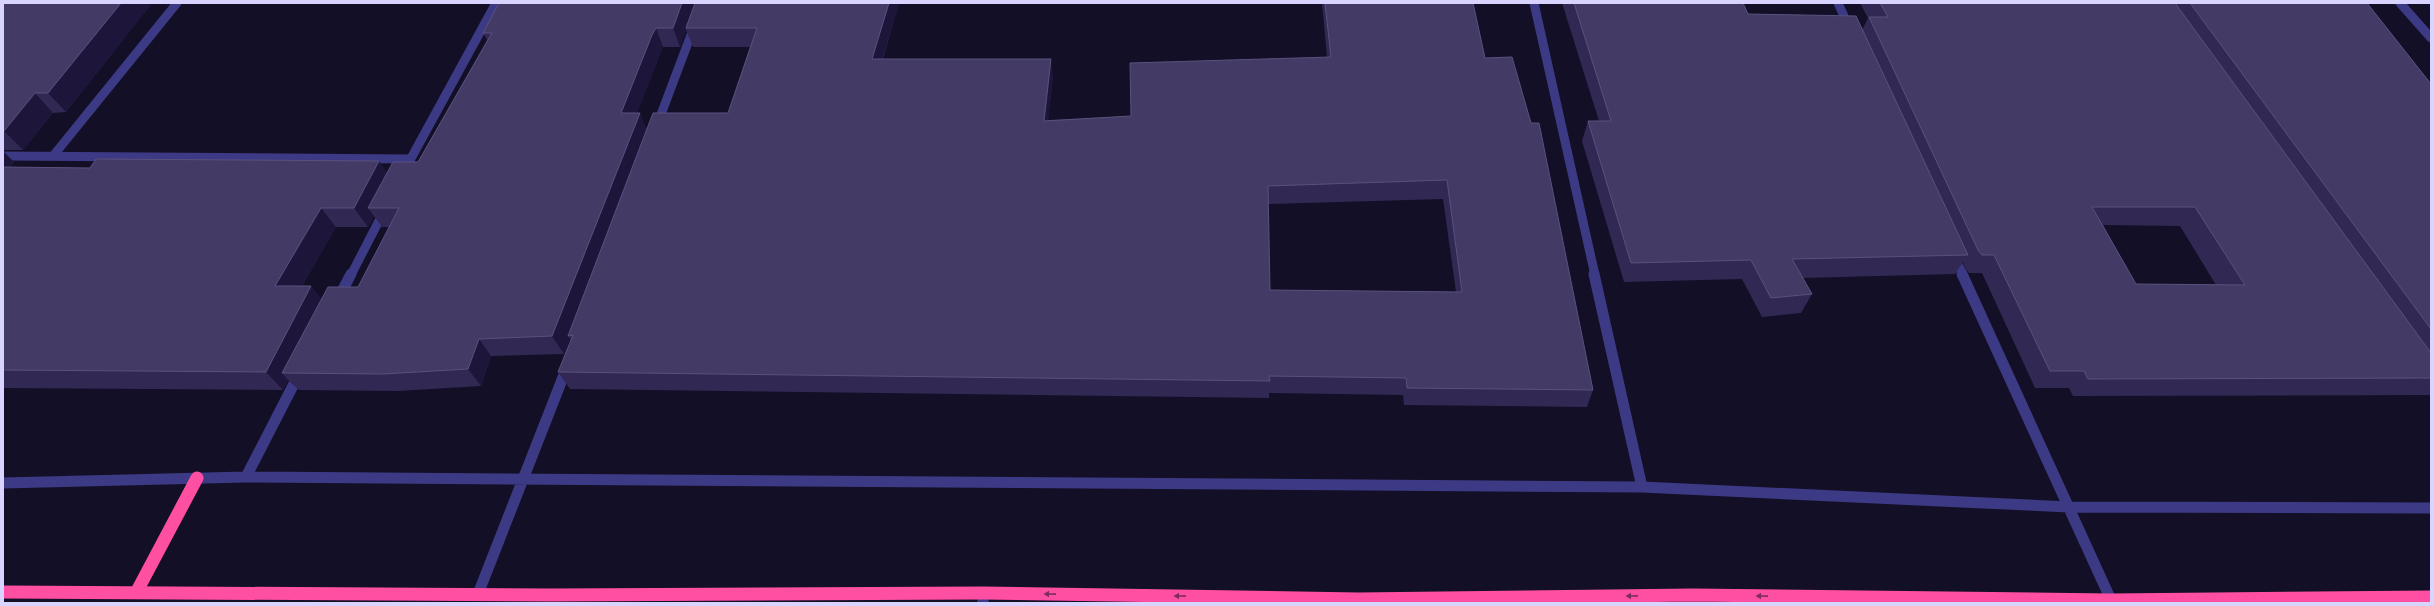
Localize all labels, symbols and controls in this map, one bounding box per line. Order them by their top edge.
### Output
one-way arrow [1043,591,1056,597]
one-way arrow [1173,593,1186,599]
one-way arrow [1625,593,1638,599]
one-way arrow [1755,593,1768,599]

